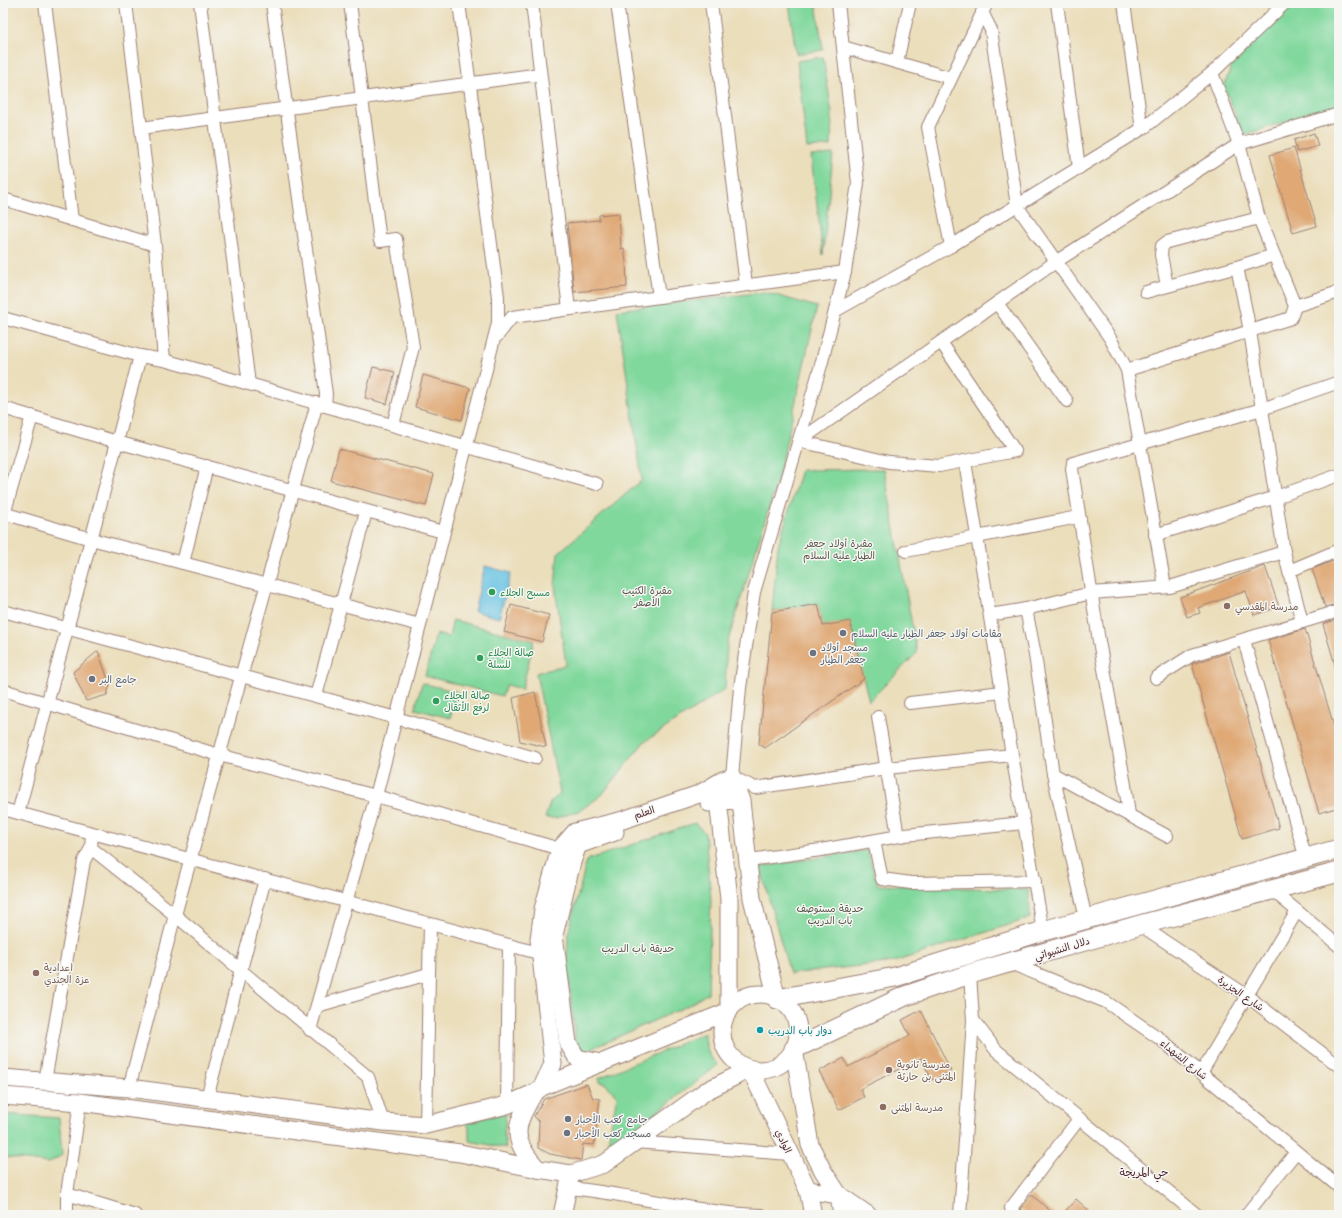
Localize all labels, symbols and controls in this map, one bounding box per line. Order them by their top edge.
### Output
park label: مقبرة أولاد جعفر الطيار عليه السلام [803,537,875,563]
park label: مقبرة الكثيب الأصفر [622,584,672,609]
place label: مسبح الجلاء [500,586,550,600]
marker: مسبح الجلاء [487,587,497,597]
place label: مدرسة المقدسي [1235,600,1299,616]
marker: مدرسة المقدسي [1222,601,1232,611]
place label: مقامات أولاد جعفر الطيار عليه السلام [851,627,1002,641]
marker: مقامات أولاد جعفر الطيار عليه السلام [838,628,848,638]
place label: مسجد أولاد جعفر الطيار [820,641,868,666]
place label: صالة الجلاء للسلة [488,646,534,671]
marker: مسجد أولاد جعفر الطيار [808,648,818,658]
marker: صالة الجلاء للسلة [475,653,485,663]
place label: جامع البر [99,673,137,688]
marker: جامع البر [87,674,97,684]
place label: صالة الجلاء لرفع الأثقال [444,689,490,715]
marker: صالة الجلاء لرفع الأثقال [431,696,441,706]
street label: العلم [632,803,657,823]
park label: حديقة مستوصف باب الدريب [796,902,864,927]
street label: دلال النشيواتي [1033,934,1092,966]
park label: حديقة باب الدريب [602,942,675,955]
place label: اعدادية عزة الجندي [44,961,90,988]
marker: اعدادية عزة الجندي [31,968,41,978]
street label: شارع الجزيرة [1215,973,1266,1015]
place label: دوار باب الدريب [768,1024,832,1037]
marker: دوار باب الدريب [755,1025,765,1035]
street label: شارع الشهداء [1157,1036,1210,1083]
place label: مدرسة ثانوية المثنى بن حارثة [897,1058,956,1084]
marker: مدرسة ثانوية المثنى بن حارثة [884,1065,894,1075]
place label: مدرسة المثنى [891,1101,943,1115]
marker: مدرسة المثنى [878,1102,888,1112]
place label: جامع كعب الأحبار [575,1113,648,1128]
marker: جامع كعب الأحبار [563,1114,573,1124]
place label: مسجد كعب الأحبار [574,1127,651,1140]
street label: الوادي [770,1127,795,1156]
marker: مسجد كعب الأحبار [562,1128,572,1138]
district label: حي المريجة [1119,1165,1169,1183]

